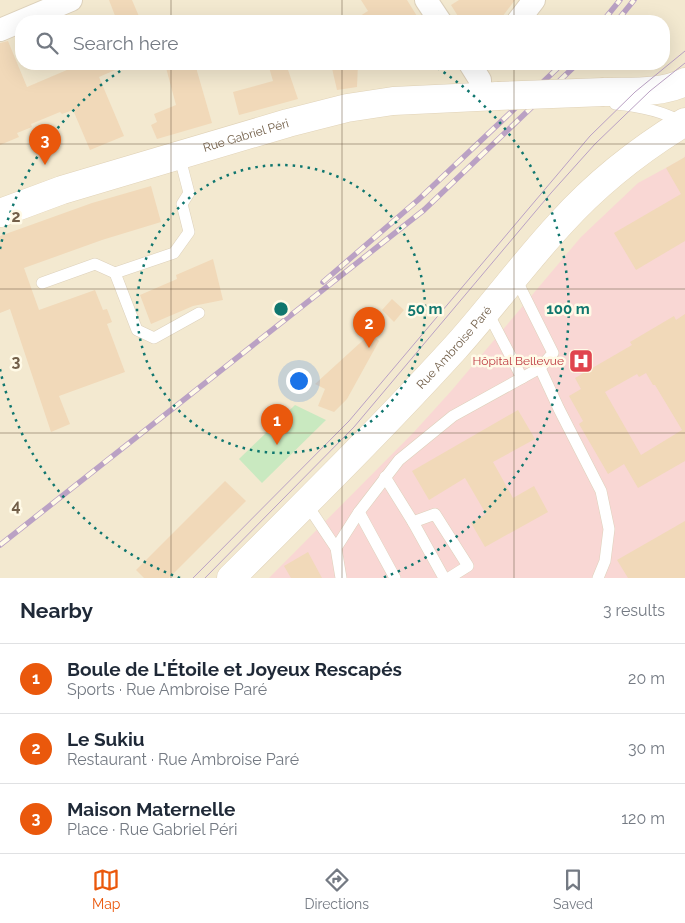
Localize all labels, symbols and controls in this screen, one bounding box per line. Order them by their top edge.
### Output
search box [15,15,670,70]
icon: search [33,29,61,57]
text: Search here [73,32,179,54]
street label: Rue Gabriel Péri [201,116,290,155]
pin: 3 [29,124,61,165]
text: 2 [11,207,21,226]
centre of rings [272,300,290,318]
text: 50 m [407,300,443,318]
text: 100 m [546,300,590,318]
street label: Rue Ambroise Paré [414,303,495,392]
pin: 2 [353,307,385,348]
hospital icon: Hôpital Bellevue [568,348,594,374]
text: 3 [12,352,21,371]
place label: Hôpital Bellevue [473,354,564,368]
your location [286,368,312,394]
pin: 1 [261,404,293,445]
text: 4 [11,496,21,515]
text: Nearby [20,598,93,623]
text: 3 results [603,601,665,620]
text: Boule de L'Étoile et Joyeux Rescapés [67,658,402,680]
text: 1 [32,669,40,688]
text: 20 m [628,669,665,688]
text: Sports · Rue Ambroise Paré [67,680,267,699]
text: Le Sukiu [67,728,145,750]
text: 2 [31,739,41,758]
text: 30 m [628,739,665,758]
text: Restaurant · Rue Ambroise Paré [67,750,299,769]
text: Maison Maternelle [67,798,235,820]
text: 3 [32,809,40,828]
text: 120 m [621,809,665,828]
text: Place · Rue Gabriel Péri [67,820,237,839]
tab: Map [92,866,120,912]
tab: Directions [304,866,369,912]
tab: Saved [553,866,593,912]

